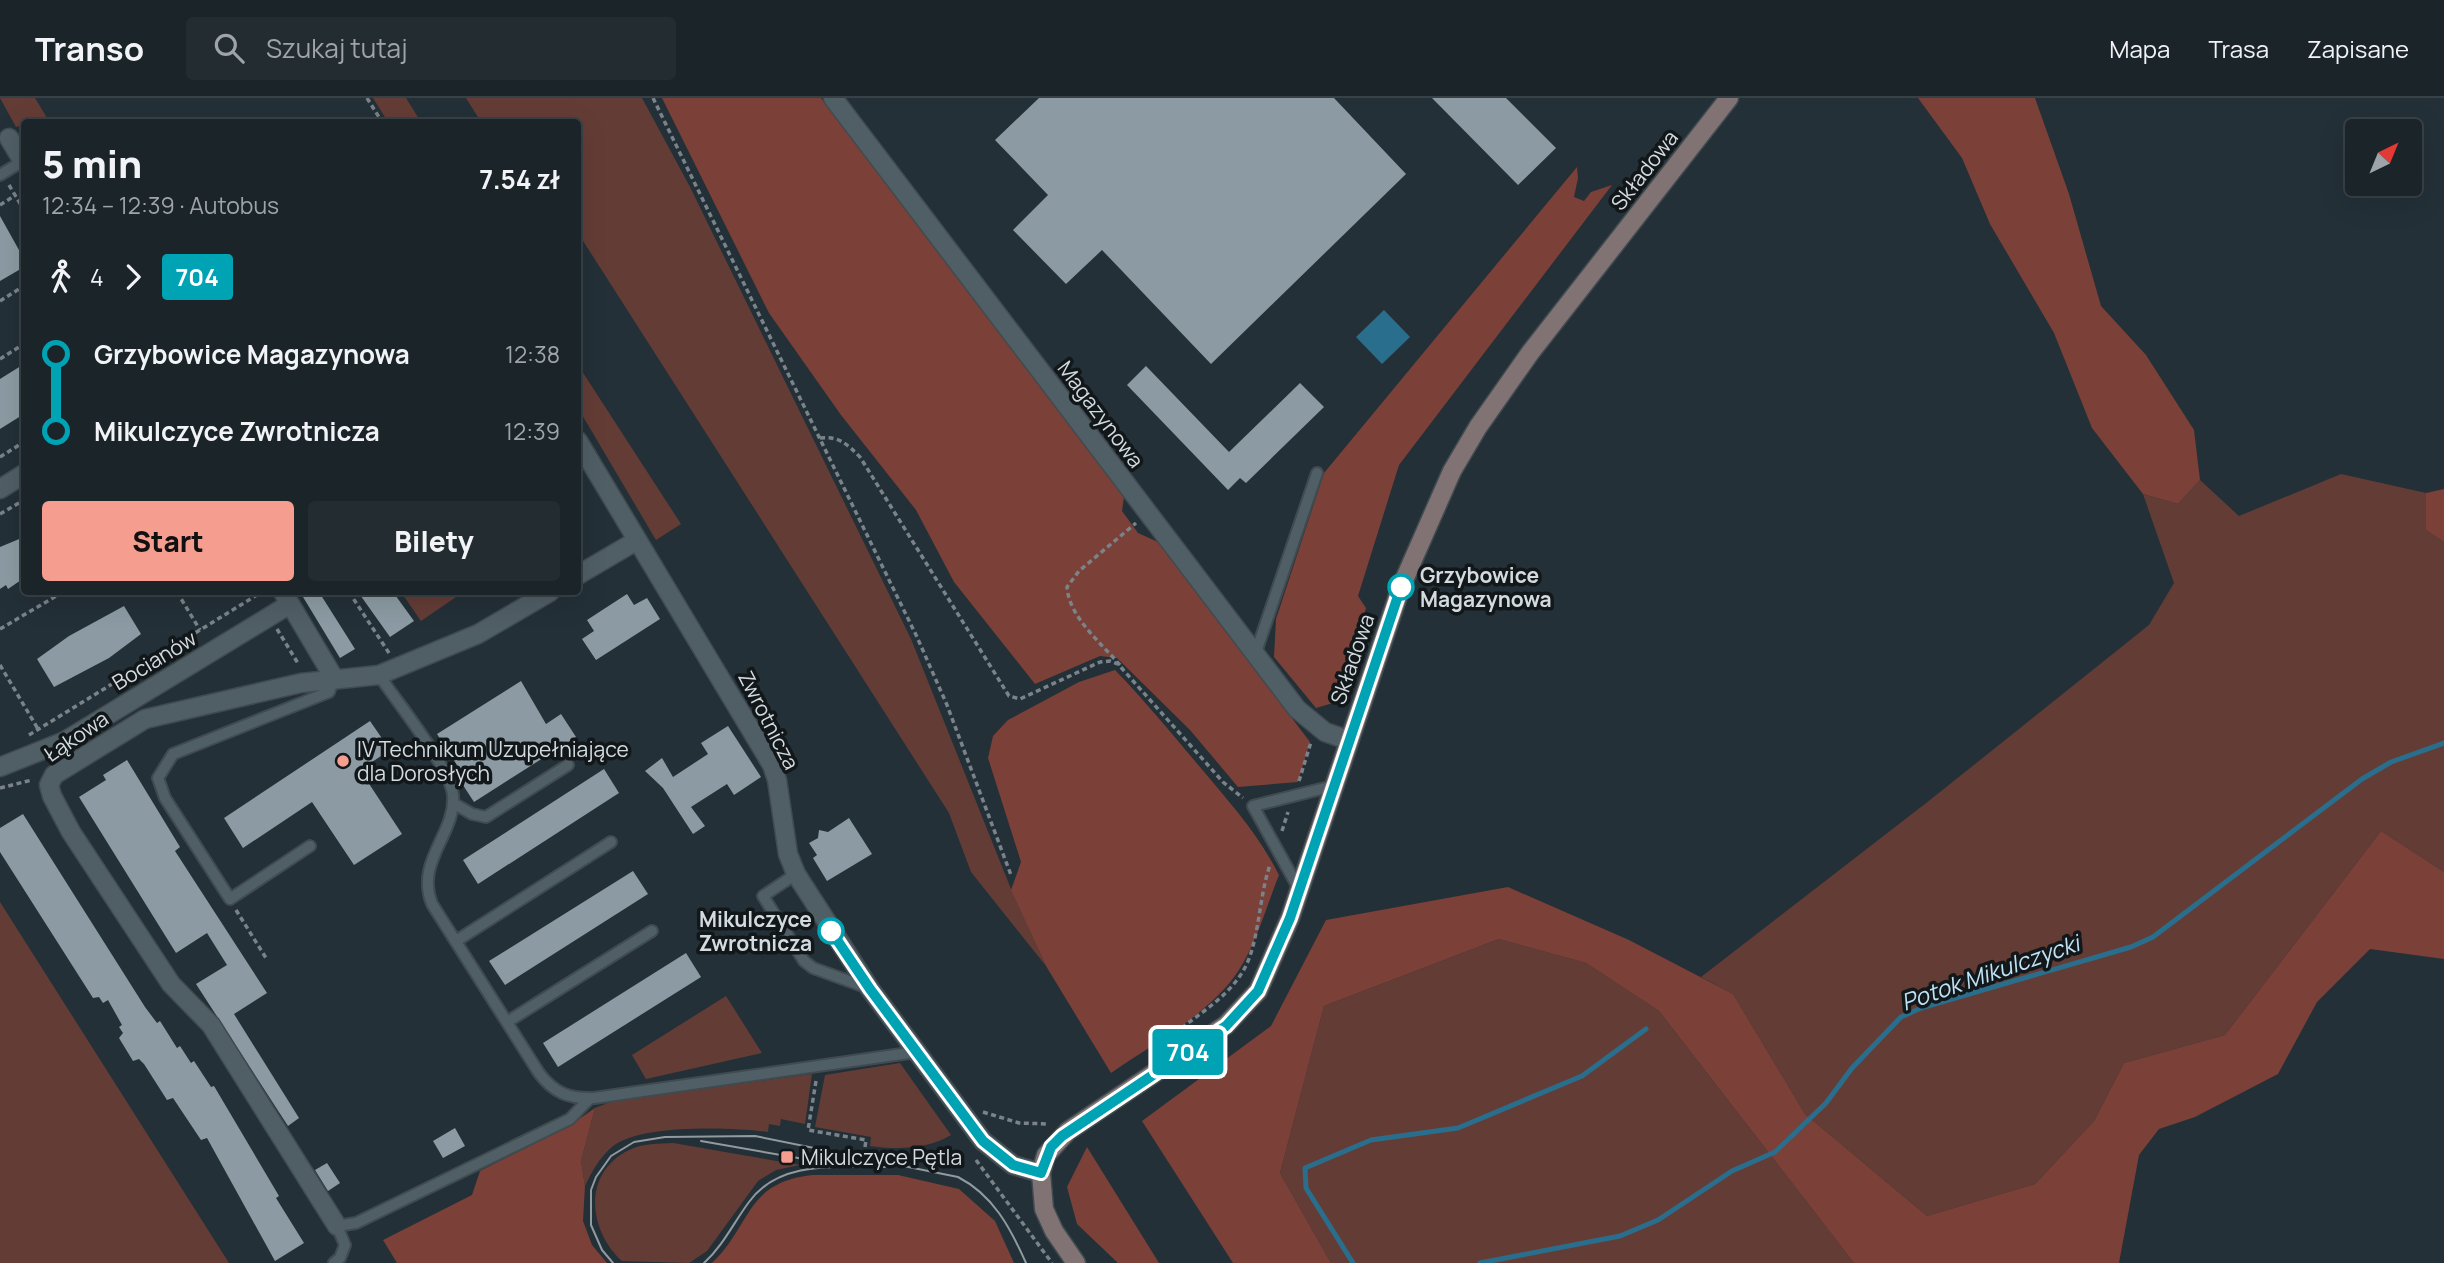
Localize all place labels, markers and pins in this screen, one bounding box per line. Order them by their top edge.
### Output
place label: Grzybowice Magazynowa [1420,561,1552,613]
marker: Grzybowice Magazynowa [1388,574,1414,600]
place label: IV Technikum Uzupełniające dla Dorosłych [357,735,629,787]
marker: IV Technikum Uzupełniające dla Dorosłych [335,753,351,769]
place label: Mikulczyce Zwrotnicza [698,905,812,957]
marker: Mikulczyce Zwrotnicza [818,918,844,944]
place label: Mikulczyce Pętla [801,1143,962,1171]
marker: Mikulczyce Pętla [779,1149,795,1165]

